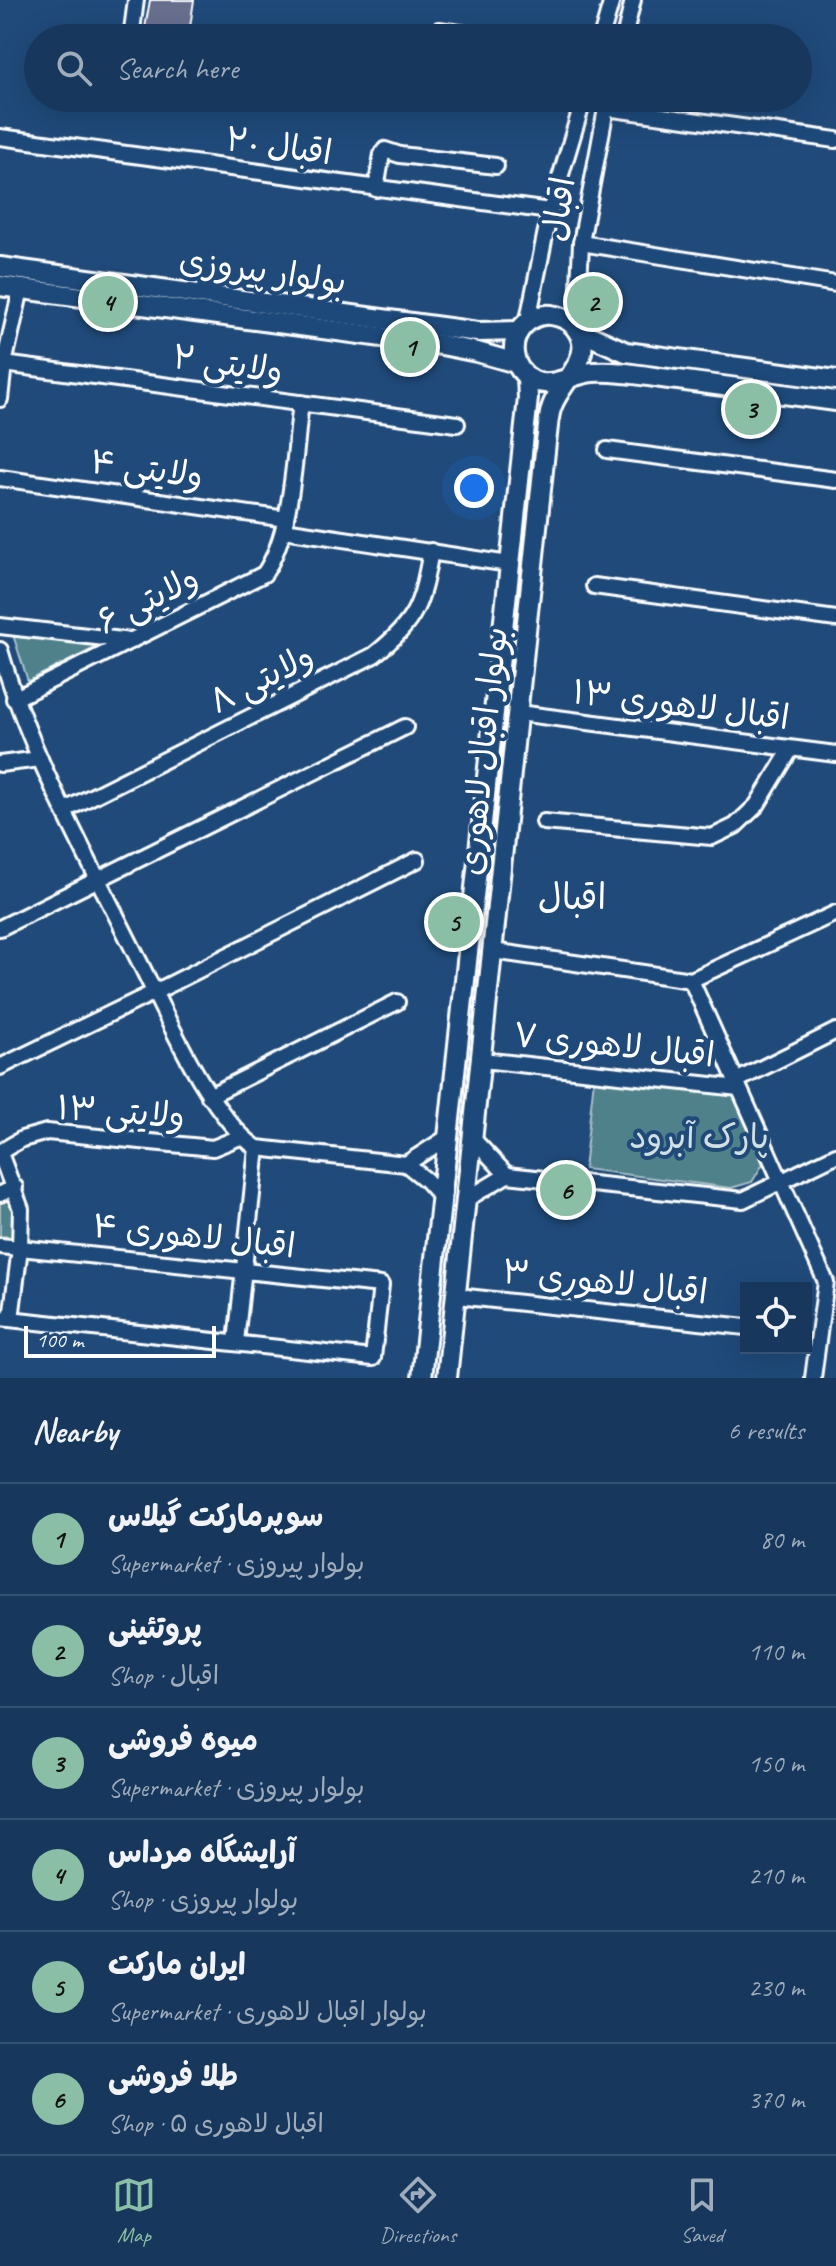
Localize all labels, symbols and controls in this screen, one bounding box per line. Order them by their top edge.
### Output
search box [24,24,812,112]
icon: search [52,46,96,90]
text: Search here [116,49,238,87]
street label: اقبال ۲۰ [223,117,335,174]
street label: اقبال [532,174,585,244]
street label: بولوار پیروزی [177,237,349,304]
pin: 4 [82,272,134,332]
pin: 2 [567,272,619,332]
pin: 1 [384,317,436,377]
street label: ولایتی ۲ [170,334,286,393]
pin: 3 [725,379,777,439]
street label: ولایتی ۴ [88,439,206,498]
your location [454,468,494,508]
street label: ولایتی ۶ [89,556,205,643]
street label: بولوار اقبال لاهوری [448,625,518,877]
street label: ولایتی ۸ [202,634,321,723]
street label: اقبال لاهوری ۱۳ [570,670,792,739]
district label: اقبال [538,874,606,920]
pin: 5 [428,892,480,952]
street label: اقبال لاهوری ۷ [511,1013,717,1076]
street label: ولایتی ۱۳ [55,1086,186,1137]
park label: پارک آبرود [629,1115,769,1158]
pin: 6 [540,1160,592,1220]
street label: اقبال لاهوری ۴ [90,1203,297,1268]
street label: اقبال لاهوری ۳ [500,1249,710,1314]
map controls [740,1282,812,1354]
button: locate [740,1282,812,1354]
scale bar [24,1322,216,1358]
text: 100 m [36,1326,83,1354]
text: Nearby [32,1409,118,1452]
text: 6 results [728,1414,804,1447]
text: سوپرمارکت گیلاس [108,1497,324,1535]
text: 1 [52,1523,64,1556]
text: 80 m [760,1523,804,1556]
text: Supermarket · بولوار پیروزی [108,1547,365,1580]
text: پروتئینی [108,1609,202,1647]
text: 2 [52,1635,64,1668]
text: 110 m [748,1635,804,1668]
text: Shop · اقبال [108,1659,219,1692]
text: میوه فروشی [108,1721,258,1759]
text: 3 [52,1747,64,1780]
text: 150 m [748,1747,804,1780]
text: Supermarket · بولوار پیروزی [108,1771,365,1804]
text: آرایشگاه مرداس [108,1833,296,1871]
text: 4 [52,1859,64,1892]
text: 210 m [748,1859,804,1892]
text: Shop · بولوار پیروزی [108,1883,298,1916]
text: ایران مارکت [108,1945,246,1983]
text: 5 [52,1971,64,2004]
text: 230 m [748,1971,804,2004]
text: Supermarket · بولوار اقبال لاهوری [108,1995,427,2028]
text: طلا فروشی [108,2057,238,2095]
text: 6 [52,2083,64,2116]
text: 370 m [748,2083,804,2116]
text: Shop · اقبال لاهوری ۵ [108,2107,324,2140]
tab: Map [112,2173,156,2249]
tab: Directions [380,2173,456,2249]
tab: Saved [680,2173,724,2249]

